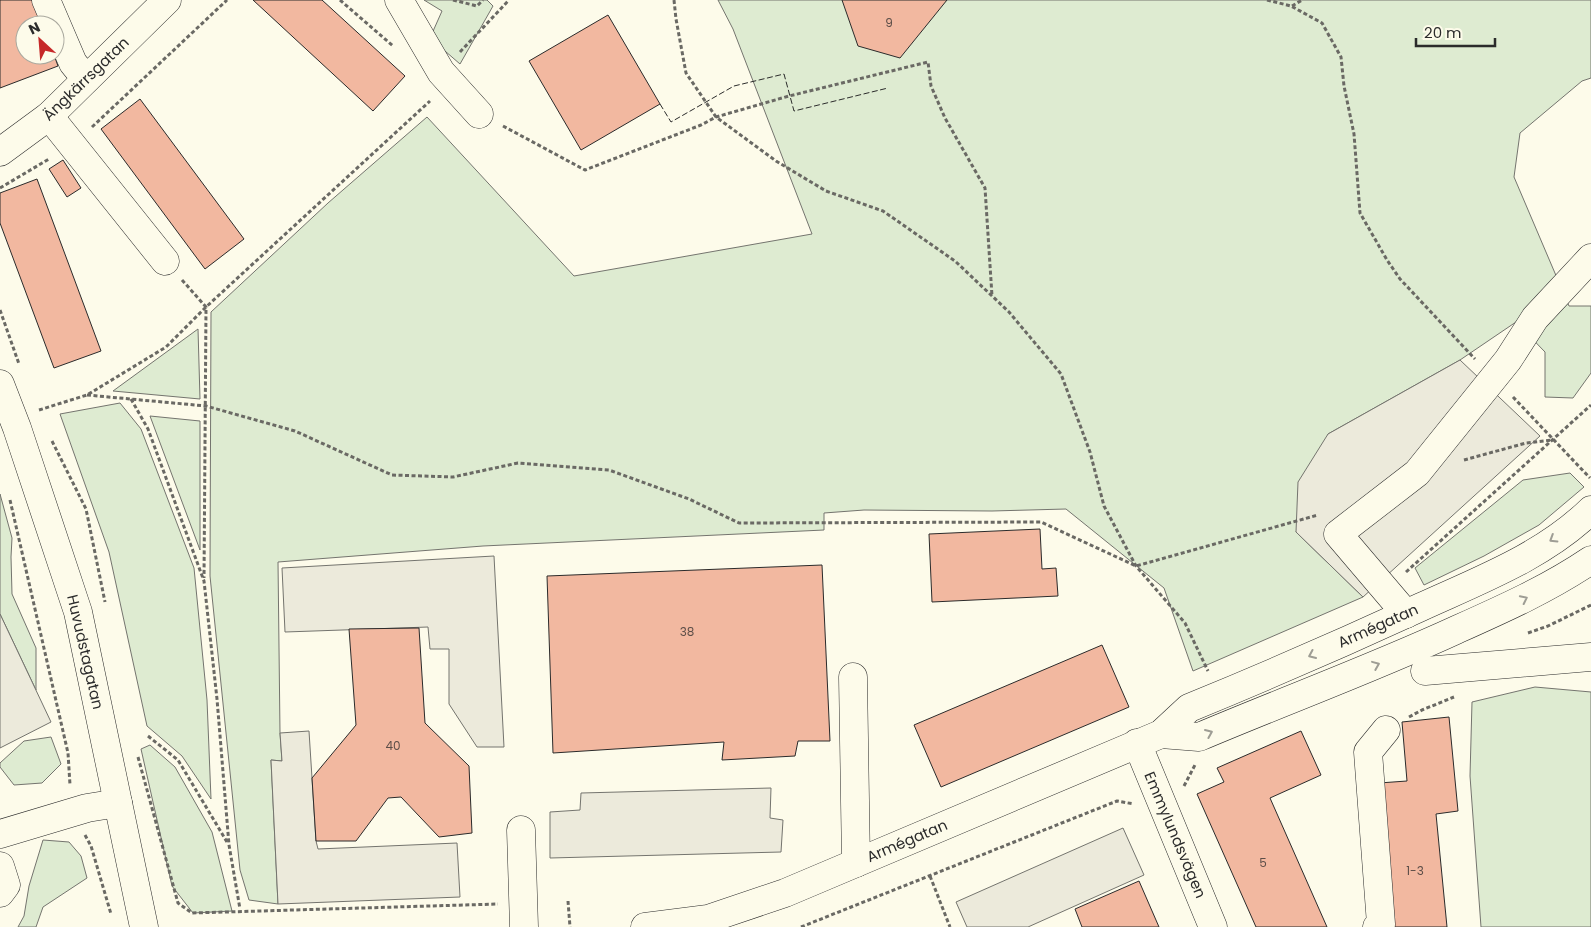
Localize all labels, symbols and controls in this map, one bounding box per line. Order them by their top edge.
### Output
house number: 9 [885,14,893,31]
north arrow [15,15,65,65]
scale bar [1416,15,1495,47]
text: N [25,17,43,40]
text: 20 m [1424,22,1462,43]
street label: Ängkärrsgatan [38,32,133,125]
one-way arrow [1549,533,1558,543]
street label: Huvudstagatan [62,593,109,711]
one-way arrow [1519,595,1528,605]
street label: Armégatan [1334,598,1421,653]
house number: 38 [680,623,694,640]
one-way arrow [1308,648,1317,659]
one-way arrow [1371,661,1379,671]
one-way arrow [1204,729,1213,739]
house number: 40 [385,737,401,754]
street label: Emmylundsvägen [1139,768,1212,901]
street label: Armégatan [863,814,950,867]
house number: 5 [1259,854,1267,871]
house number: 1-3 [1406,862,1424,879]

